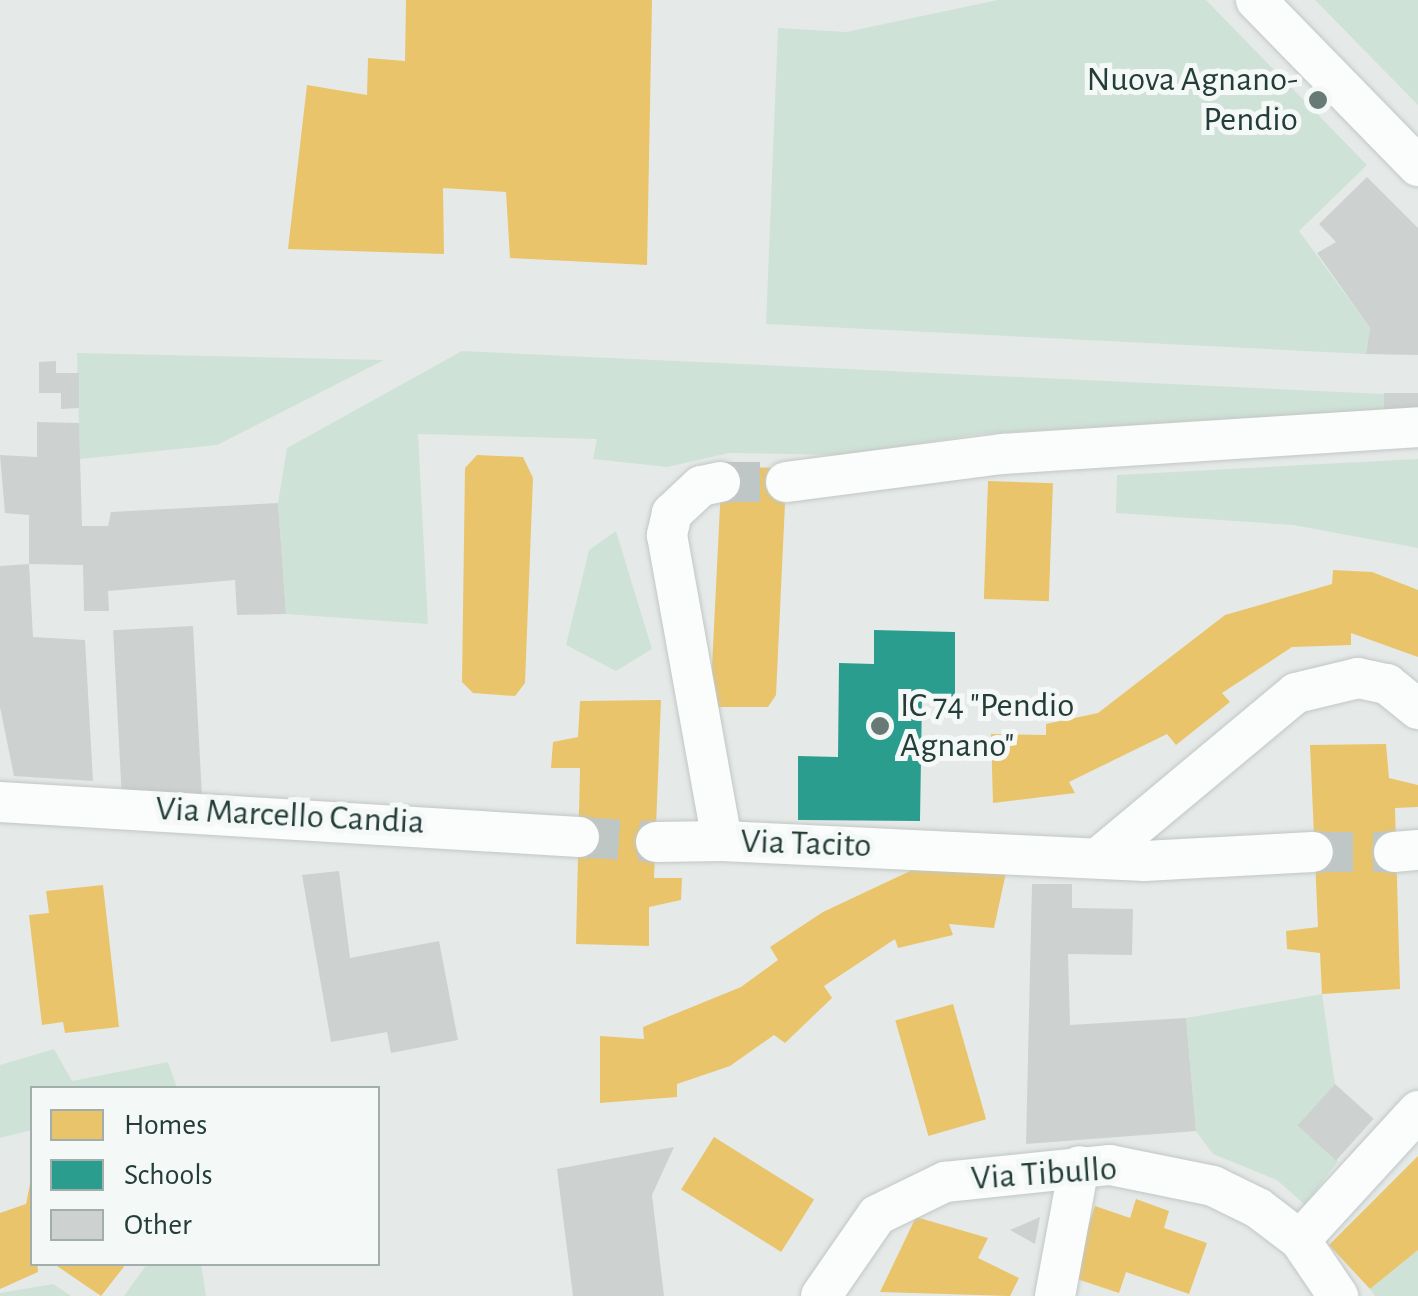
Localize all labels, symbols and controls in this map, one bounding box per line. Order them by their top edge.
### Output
place label: Nuova Agnano- Pendio [1087,59,1298,141]
marker: Nuova Agnano- Pendio [1307,89,1329,111]
place label: IC 74 "Pendio Agnano" [900,685,1074,767]
marker: IC 74 "Pendio Agnano" [869,715,891,737]
street label: Via Marcello Candia [154,788,426,844]
street label: Via Tacito [740,821,872,867]
legend [30,1086,380,1266]
text: Homes [124,1110,207,1140]
street label: Via Tibullo [970,1148,1118,1200]
text: Schools [124,1160,213,1190]
text: Other [124,1210,192,1240]

